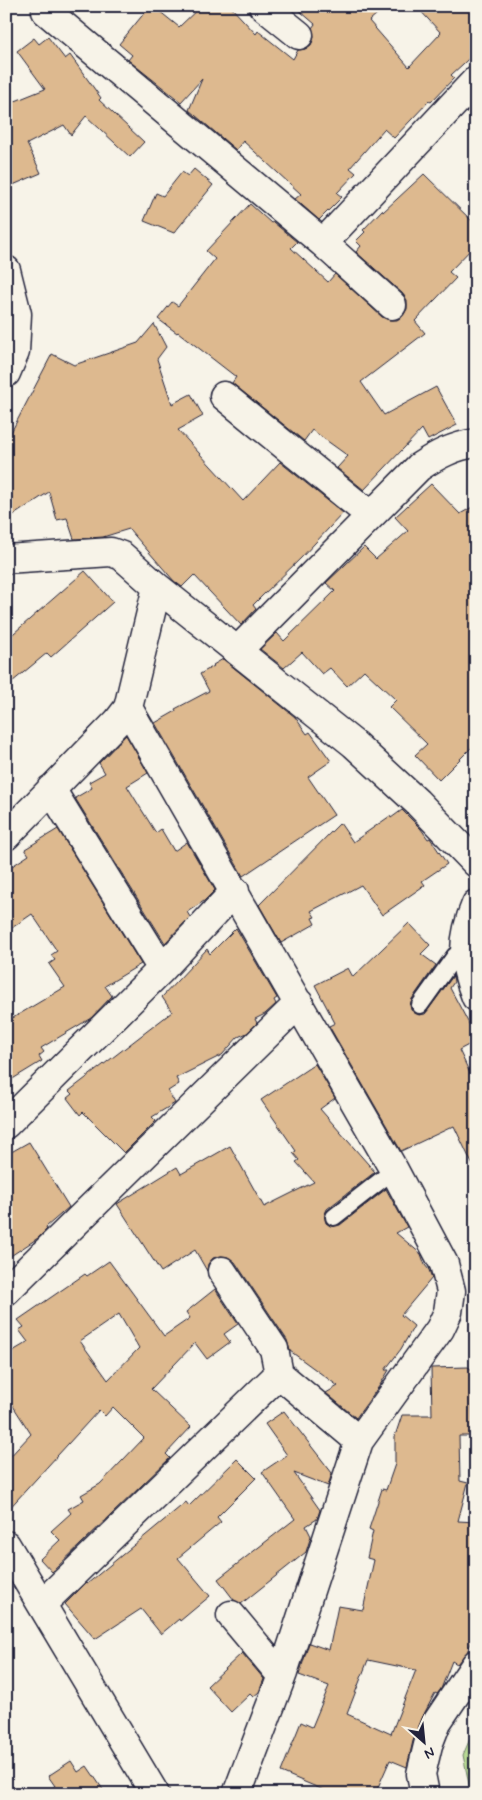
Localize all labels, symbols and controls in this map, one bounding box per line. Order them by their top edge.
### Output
north arrow [400,1718,450,1768]
text: N [421,1743,438,1763]

